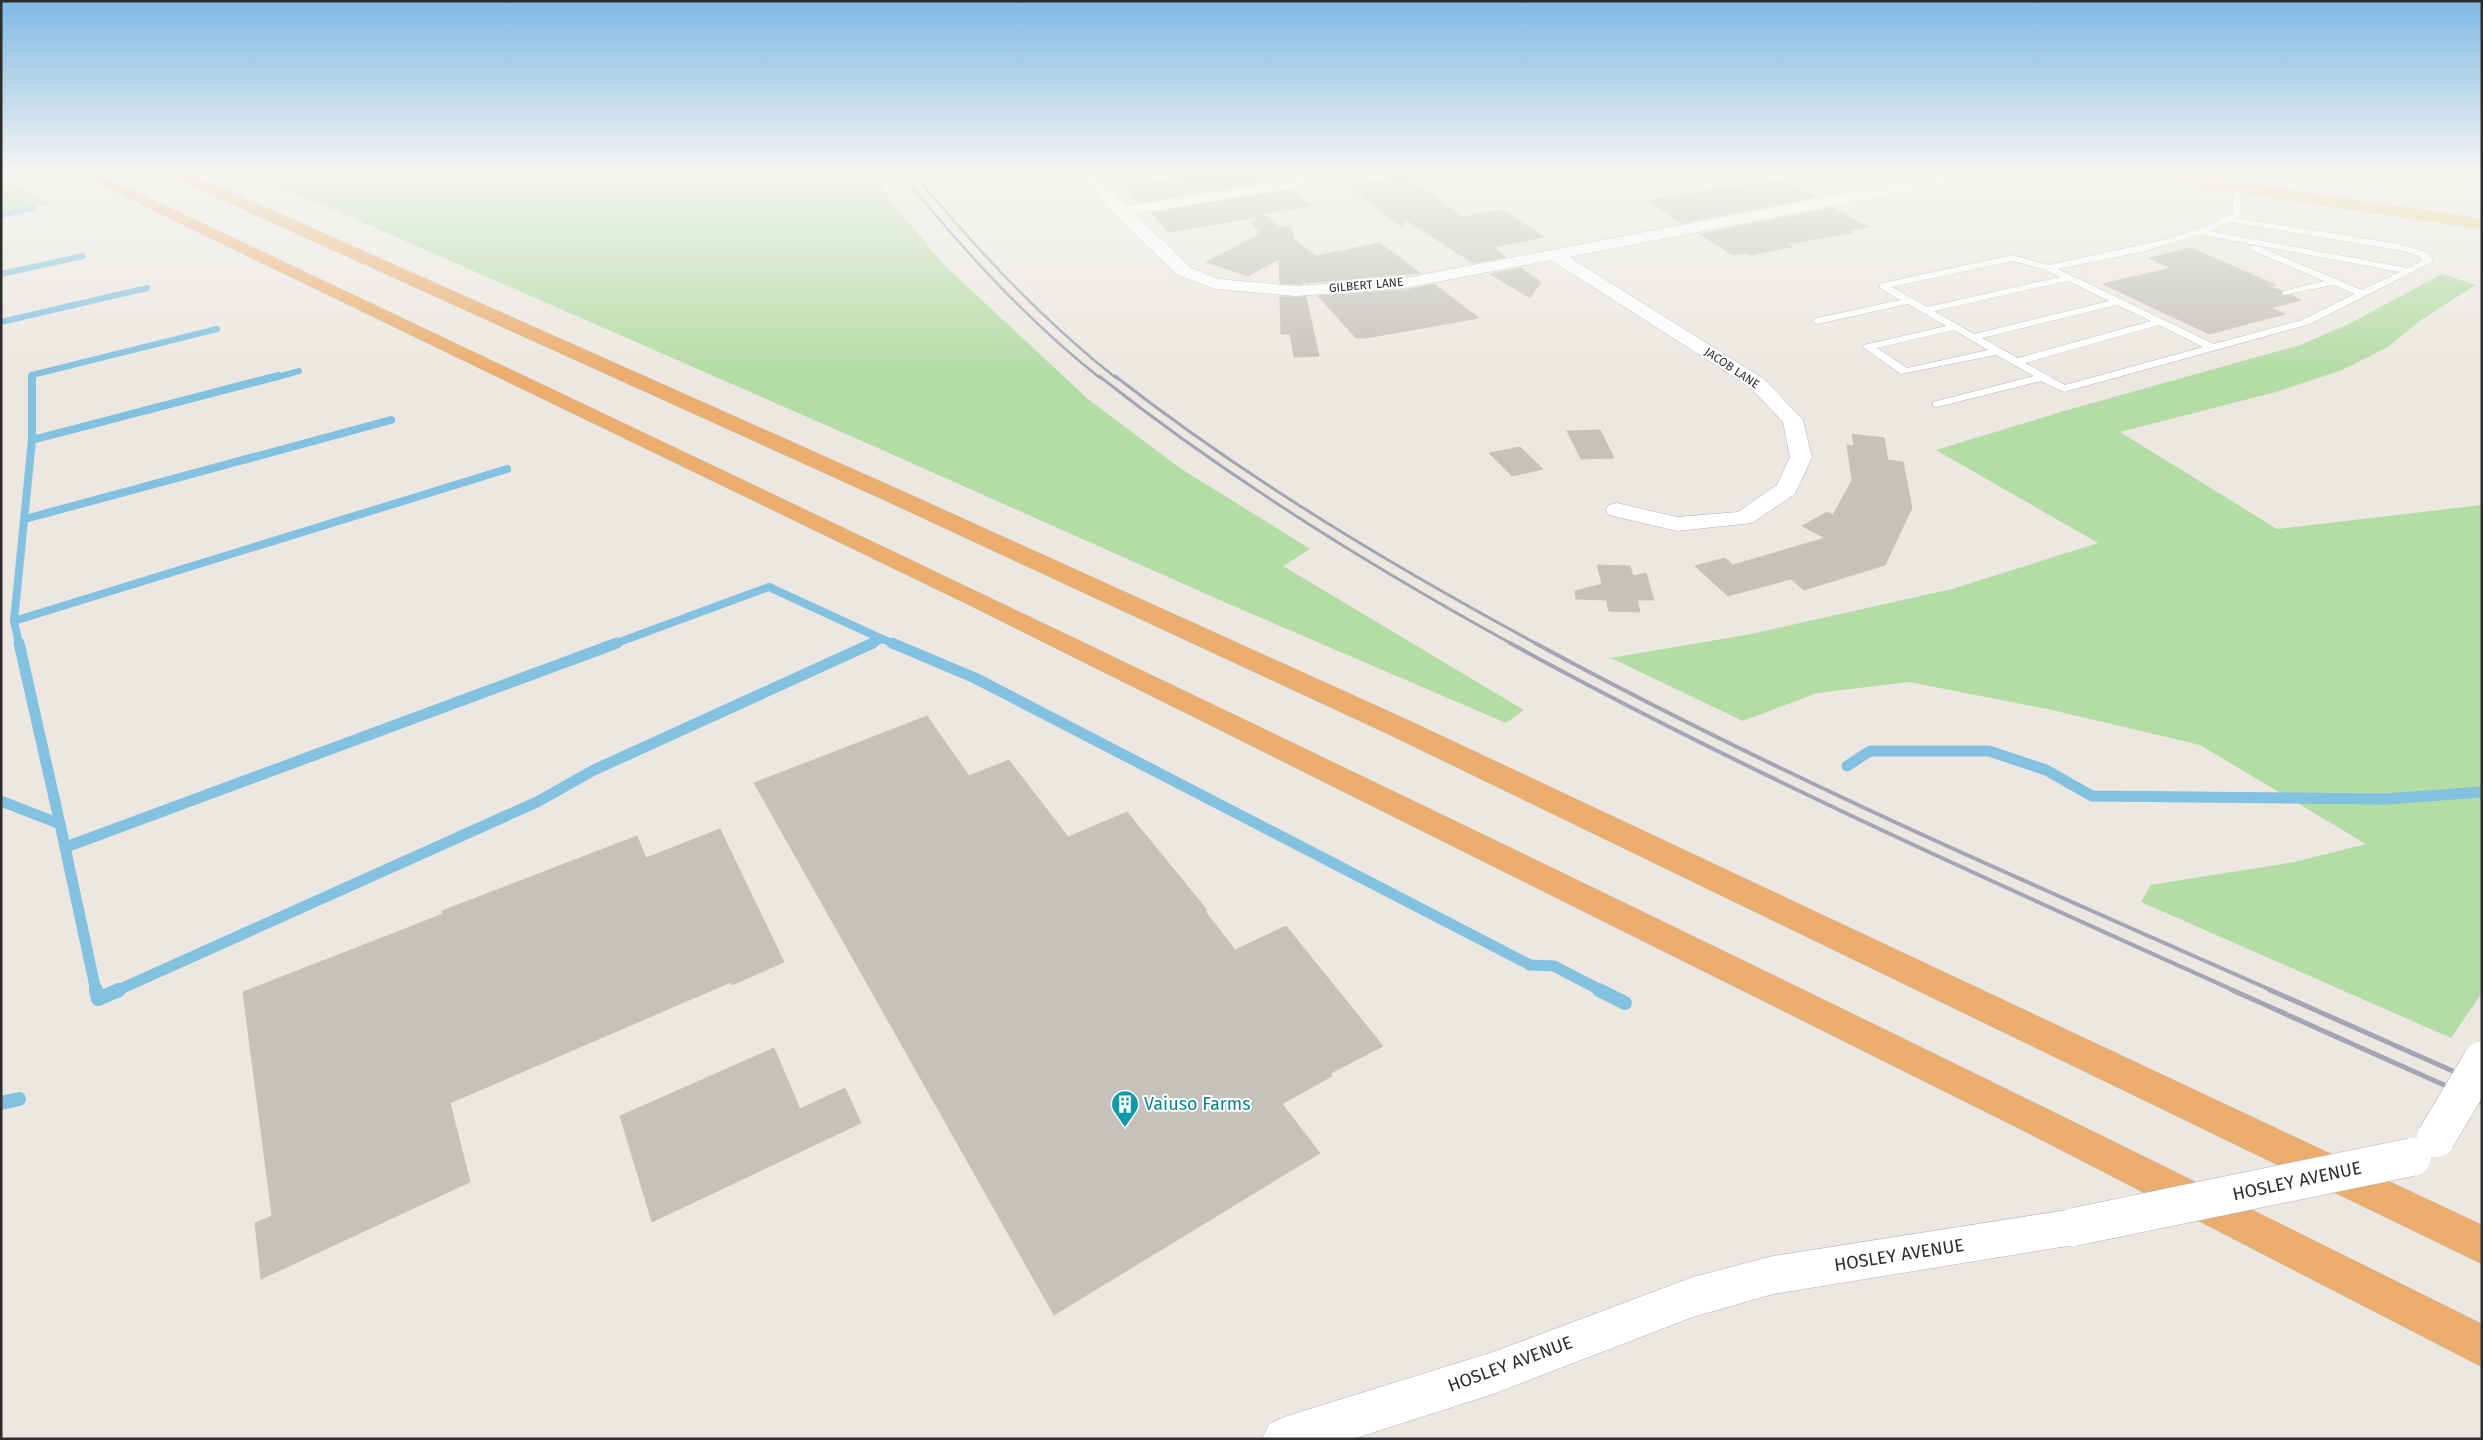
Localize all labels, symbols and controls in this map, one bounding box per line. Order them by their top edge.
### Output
street label: GILBERT LANE [1328,275,1404,295]
street label: JACOB LANE [1702,345,1762,391]
building icon: Vaiuso Farms [1110,1089,1140,1128]
place label: Vaiuso Farms [1144,1093,1251,1115]
street label: HOSLEY AVENUE [2231,1157,2363,1205]
street label: HOSLEY AVENUE [1832,1234,1966,1276]
street label: HOSLEY AVENUE [1445,1331,1575,1397]

